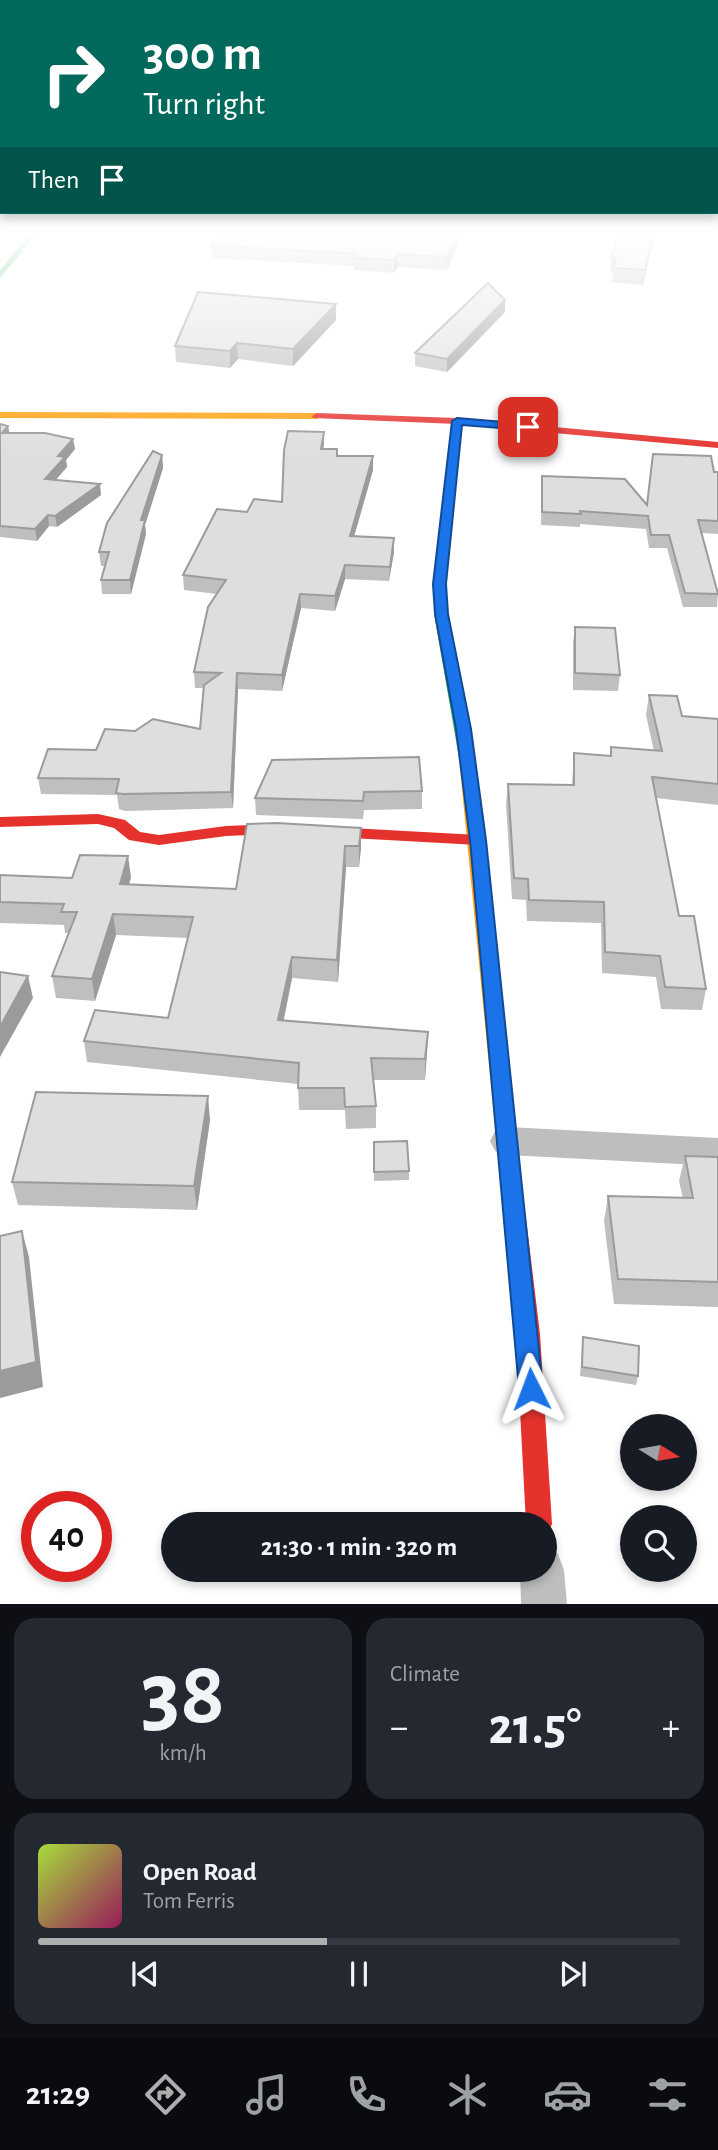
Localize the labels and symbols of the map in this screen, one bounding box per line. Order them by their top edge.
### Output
pin [498,397,558,457]
position arrow [494,1352,568,1426]
north arrow [620,1414,696,1491]
speed limit sign: 40 [21,1491,112,1582]

